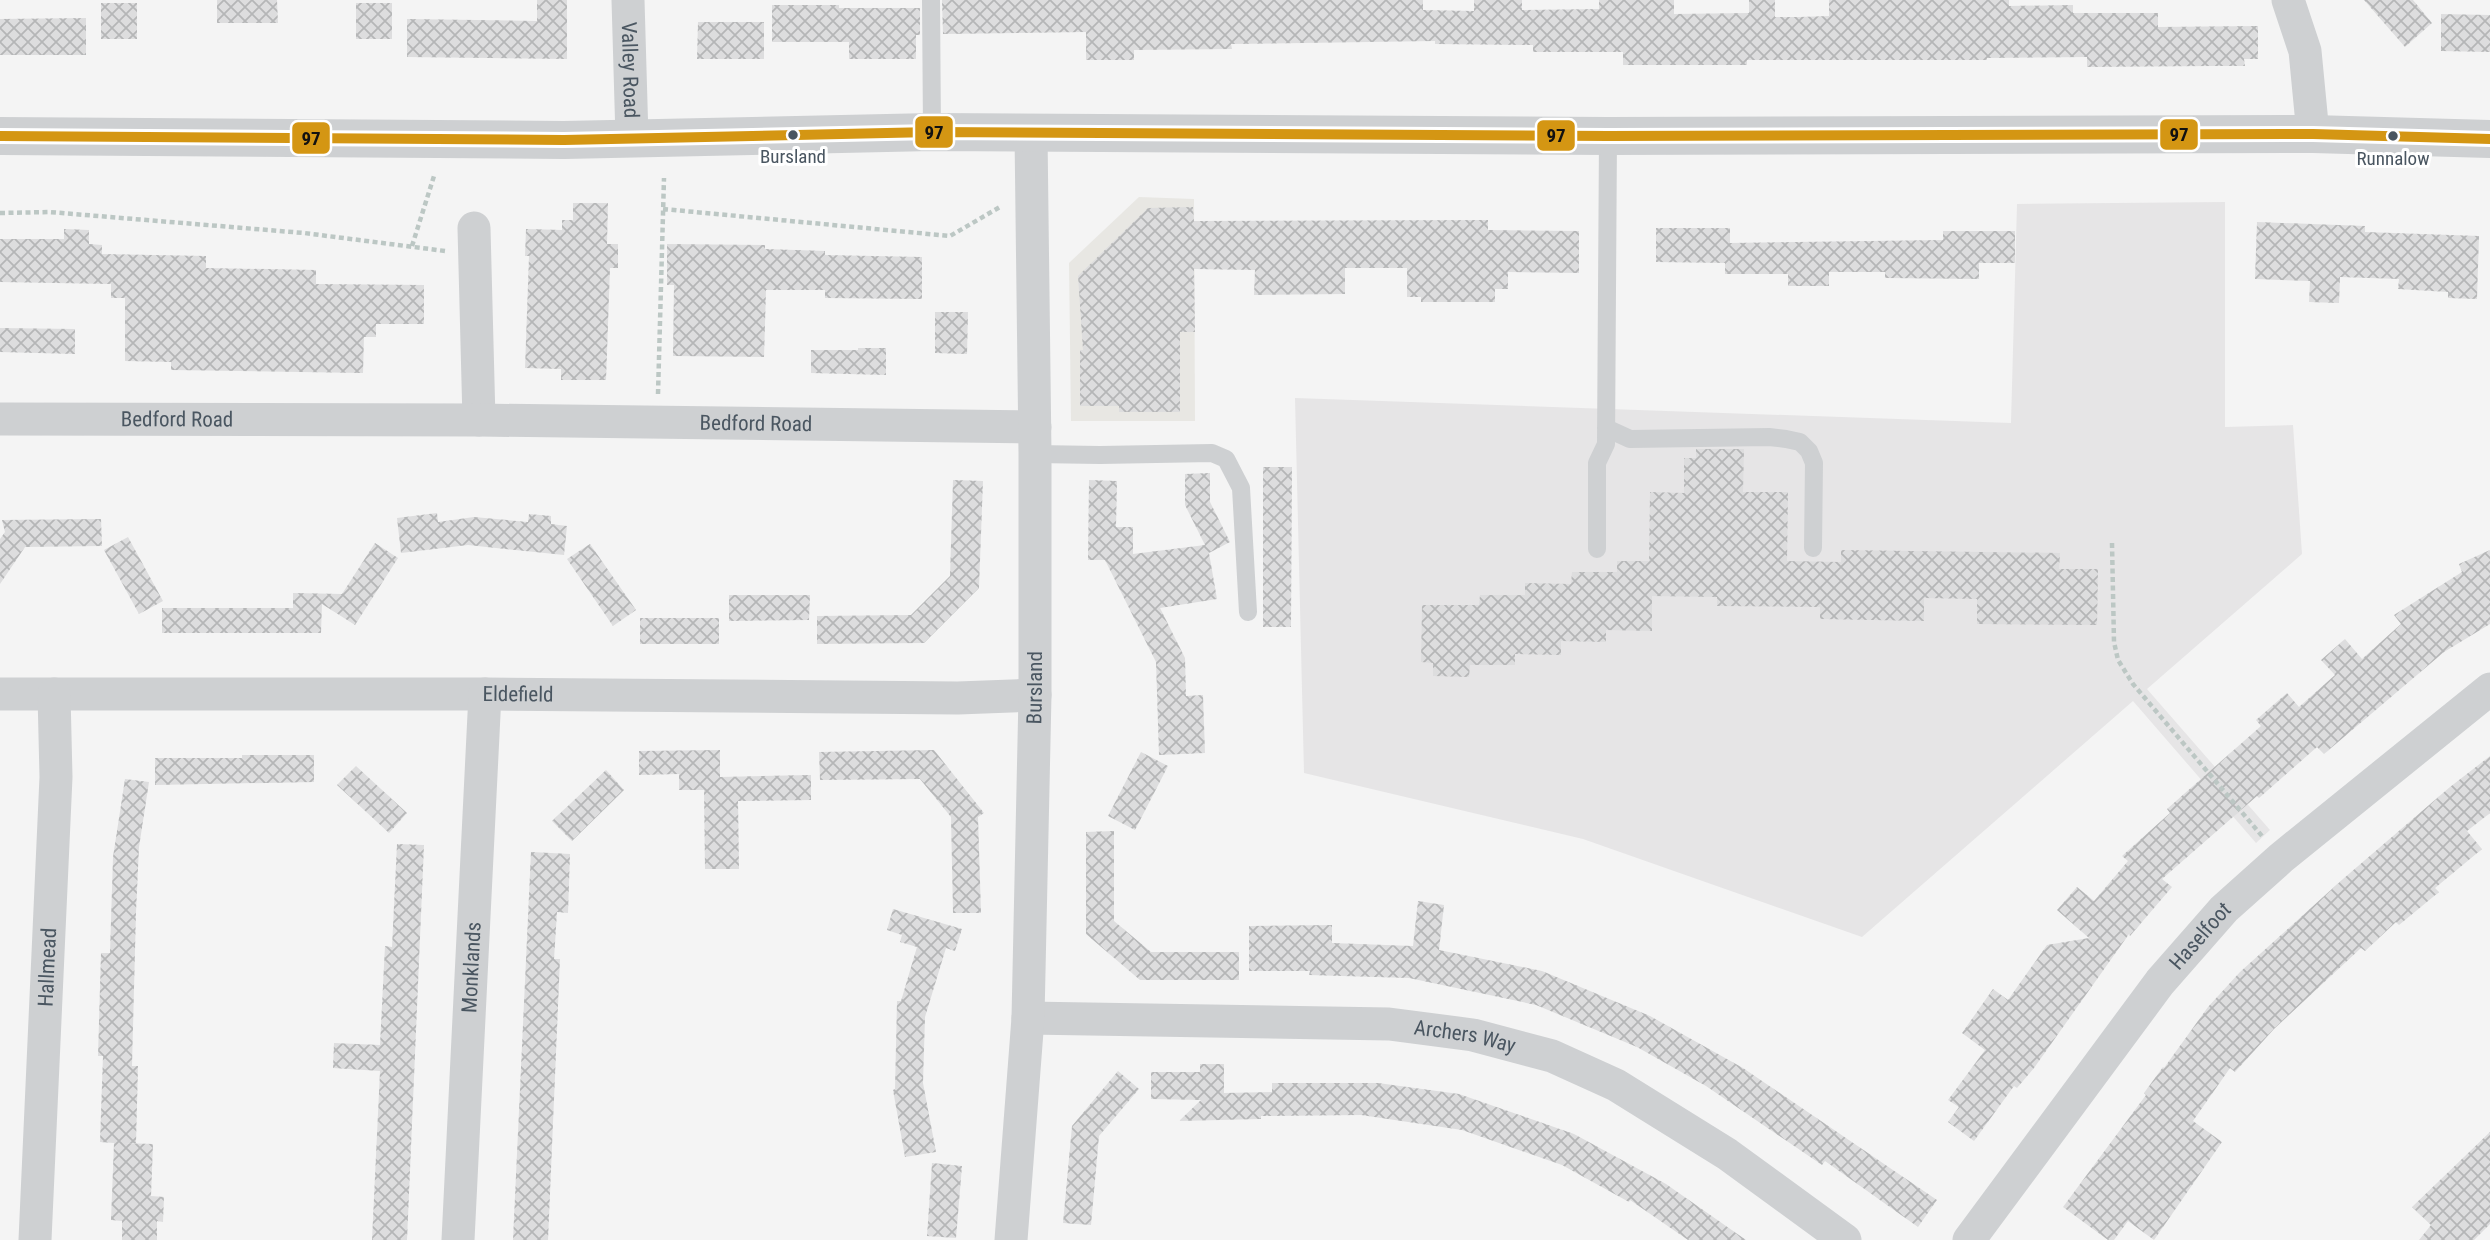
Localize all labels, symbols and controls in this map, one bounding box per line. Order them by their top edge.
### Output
street label: Valley Road [617,21,643,119]
line badge: 97 [914,115,954,149]
line badge: 97 [2159,118,2199,151]
line badge: 97 [1536,119,1576,152]
line badge: 97 [291,121,331,155]
text: 97 [924,121,944,144]
text: 97 [2169,123,2189,146]
text: 97 [1546,124,1566,147]
text: 97 [301,127,321,150]
marker: Bursland [786,128,800,142]
marker: Runnalow [2386,129,2400,143]
place label: Bursland [760,145,826,168]
place label: Runnalow [2356,147,2430,170]
street label: Bedford Road [121,407,233,431]
street label: Bedford Road [700,411,812,436]
street label: Bursland [1022,651,1047,725]
street label: Eldefield [482,682,554,707]
street label: Haselfoot [2164,897,2235,975]
street label: Monklands [457,921,486,1013]
street label: Hallmead [34,927,61,1007]
street label: Archers Way [1413,1015,1519,1058]

